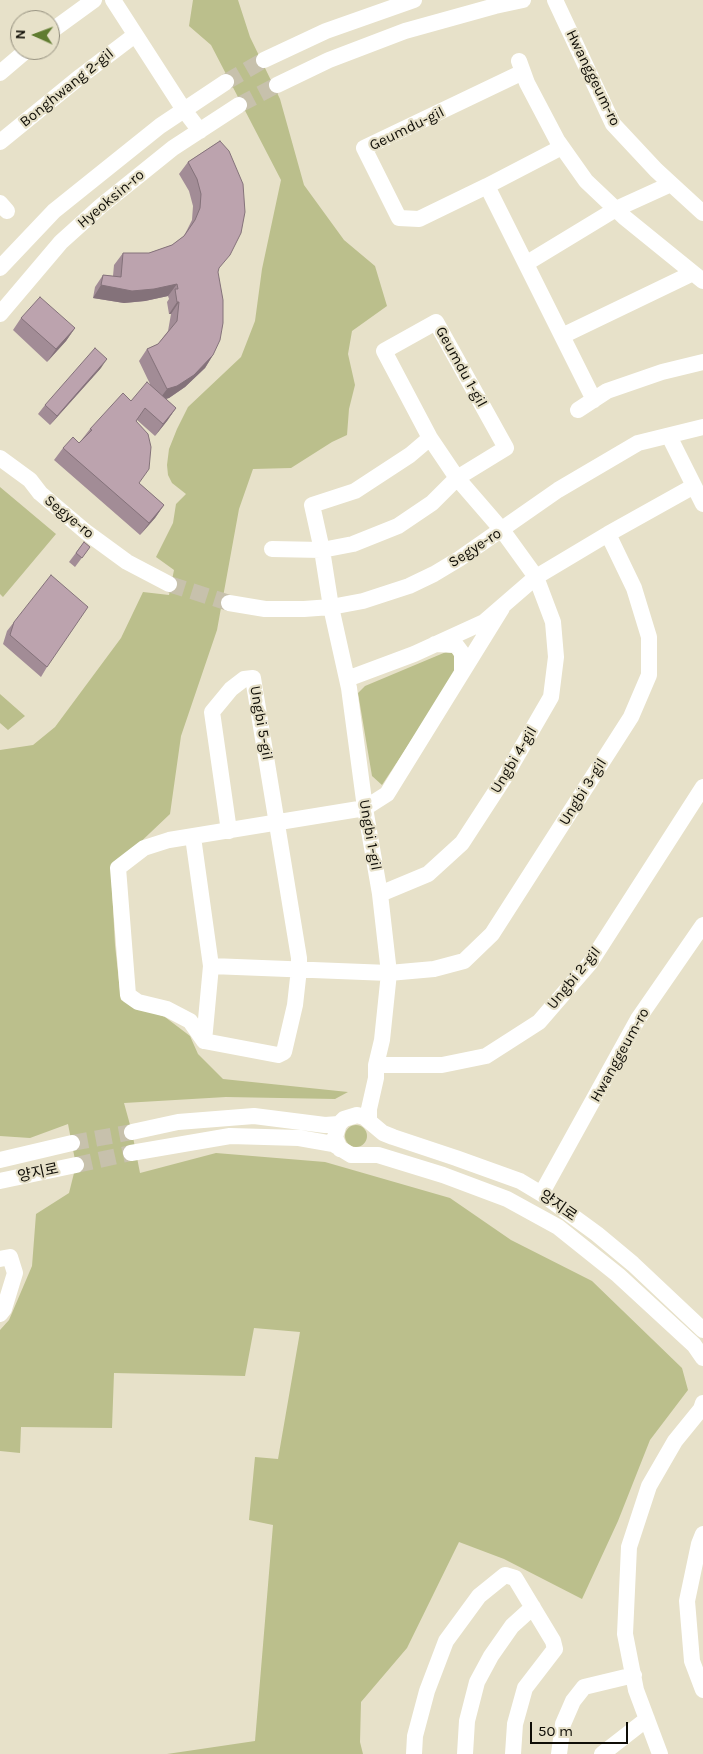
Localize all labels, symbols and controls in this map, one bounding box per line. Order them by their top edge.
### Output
north arrow [10,10,60,60]
street label: Hwanggeum-ro [562,27,624,129]
text: N [12,29,29,40]
street label: Bonghwang 2-gil [17,45,117,131]
street label: Geumdu-gil [367,103,447,155]
street label: Hyeoksin-ro [74,166,148,232]
street label: Geumdu 1-gil [431,324,491,410]
street label: Segye-ro [40,491,98,543]
street label: Segye-ro [445,524,505,572]
street label: Ungbi 5-gil [246,684,276,762]
street label: Ungbi 4-gil [487,723,541,797]
street label: Ungbi 3-gil [555,755,611,829]
street label: Ungbi 1-gil [355,798,385,872]
street label: Ungbi 2-gil [543,943,605,1013]
street label: Hwanggeum-ro [587,1005,653,1105]
street label: 양지로 [16,1160,60,1186]
street label: 양지로 [536,1187,580,1225]
scale bar [533,1712,630,1744]
text: 50 m [538,1722,573,1740]

